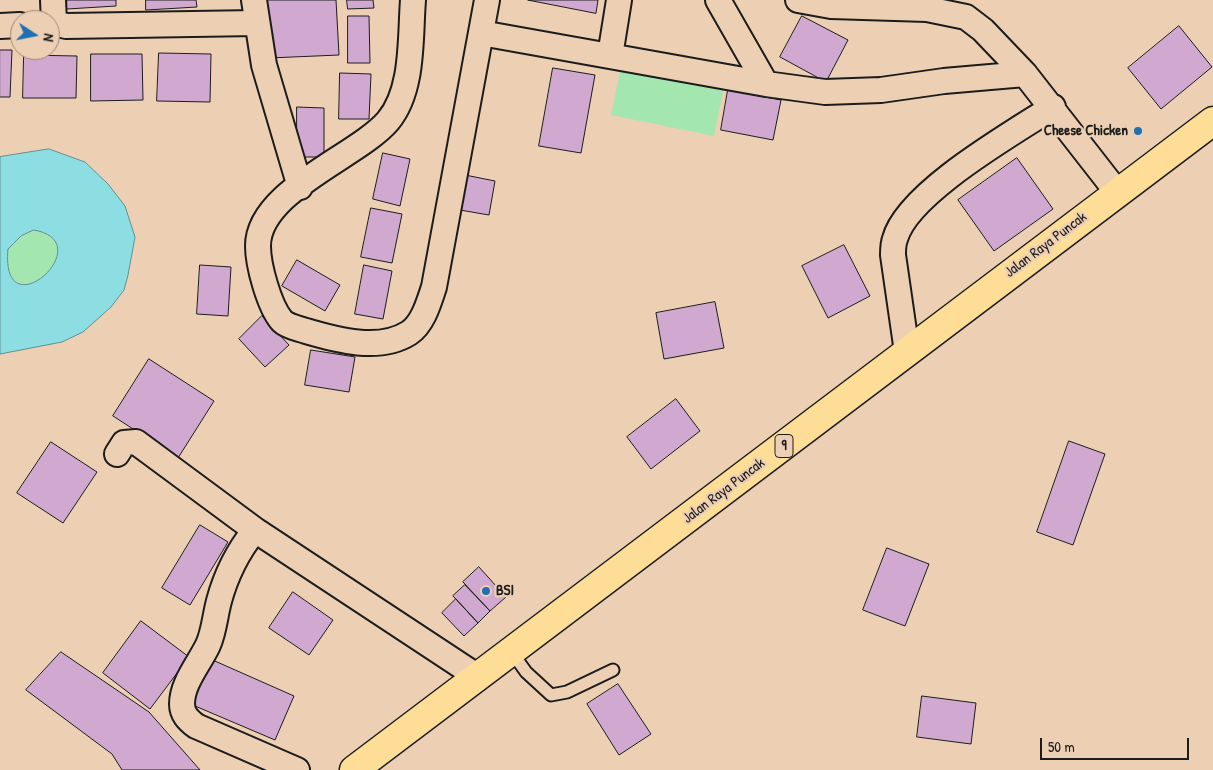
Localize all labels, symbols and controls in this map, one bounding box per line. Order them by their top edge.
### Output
north arrow [10,10,60,60]
text: N [39,32,59,43]
place label: Cheese Chicken [1044,122,1128,140]
marker: Cheese Chicken [1132,125,1144,137]
street label: Jalan Raya Puncak [1002,208,1090,282]
road number: 9 [775,434,793,458]
street label: Jalan Raya Puncak [680,454,768,528]
place label: BSI [496,582,514,600]
marker: BSI [480,585,492,597]
scale bar [1043,728,1192,760]
text: 50 m [1048,736,1075,757]

